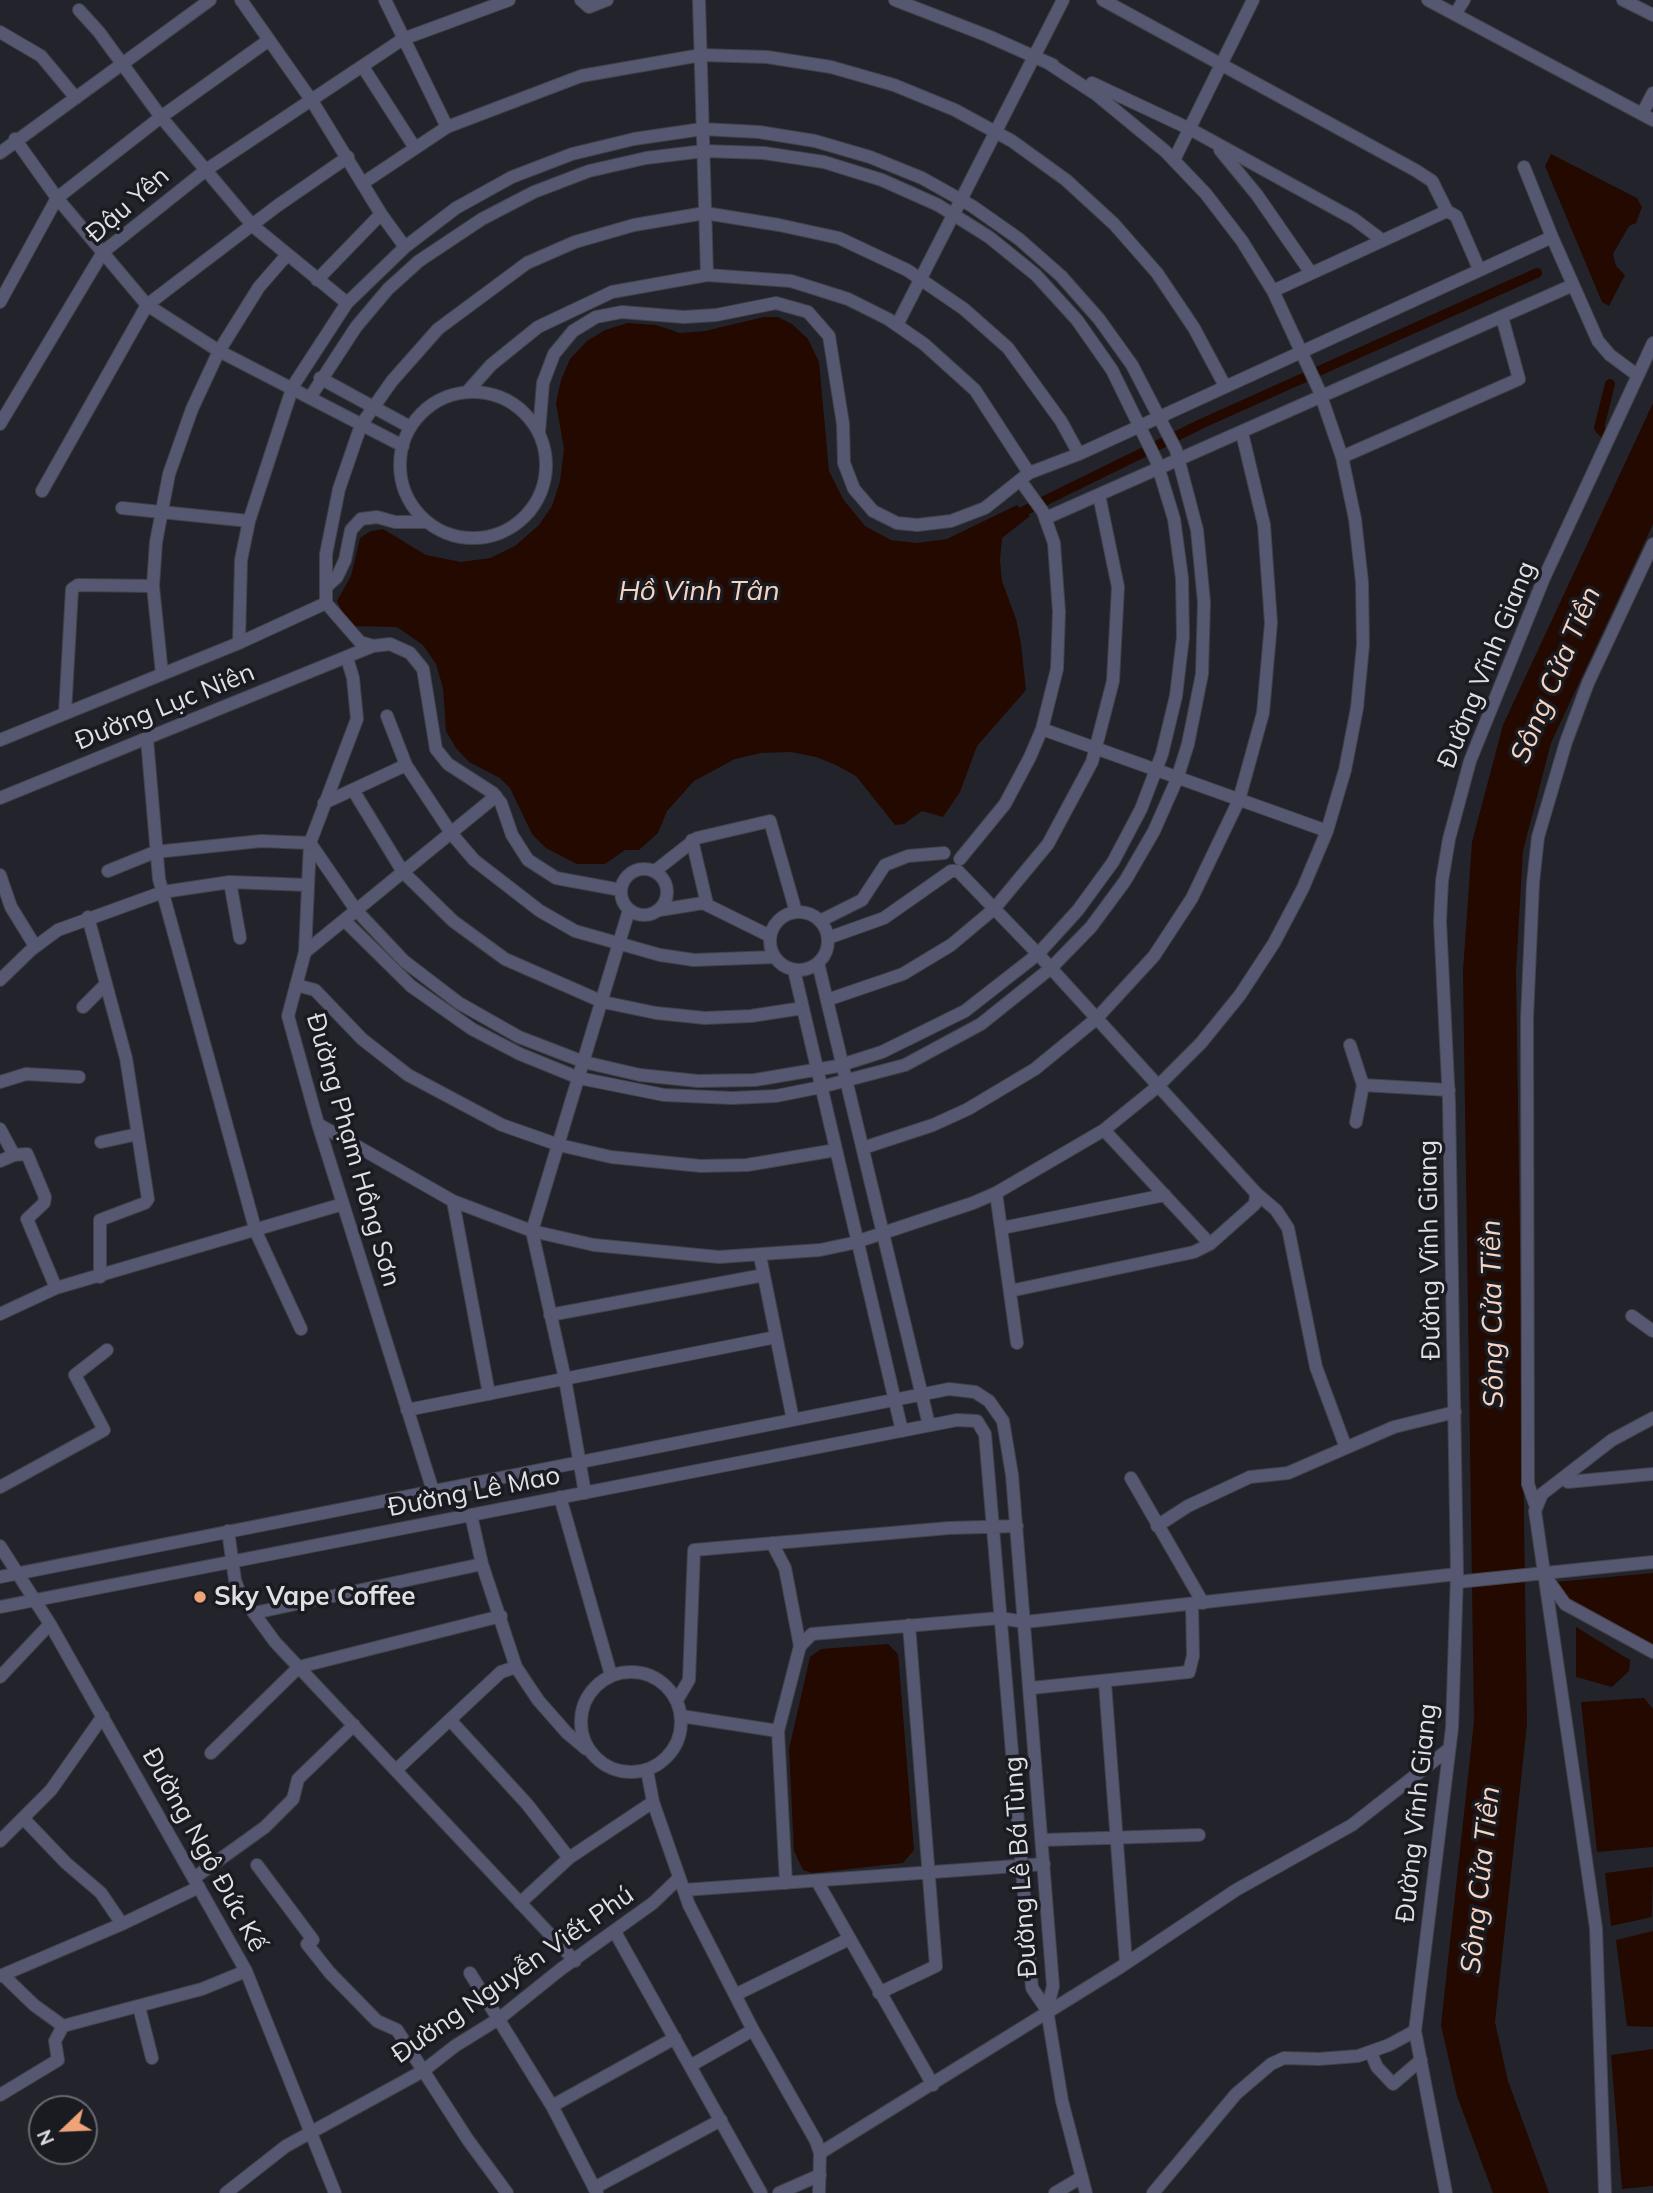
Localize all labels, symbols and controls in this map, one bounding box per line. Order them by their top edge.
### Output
street label: Đậu Yên [80,160,176,250]
street label: Đường Vĩnh Giang [1431,557,1543,773]
water label: Hồ Vinh Tân [618,575,780,609]
water label: Sông Cửa Tiền [1504,582,1608,768]
street label: Đường Lục Niên [71,657,259,757]
street label: Đường Phạm Hồng Sơn [299,1010,407,1290]
street label: Đường Vĩnh Giang [1412,1140,1448,1360]
water label: Sông Cửa Tiền [1475,1220,1511,1408]
street label: Đường Lê Mao [385,1460,563,1524]
place label: Sky Vape Coffee [214,1581,416,1613]
marker: Sky Vape Coffee [192,1589,208,1605]
street label: Đường Vĩnh Giang [1390,1702,1444,1924]
street label: Đường Ngô Đức Kế [135,1743,273,1957]
street label: Đường Lê Bá Tùng [998,1755,1044,1979]
water label: Sông Cửa Tiền [1454,1785,1508,1975]
street label: Đường Nguyễn Viết Phú [386,1880,640,2070]
north arrow [28,2095,98,2165]
text: N [32,2126,59,2149]

